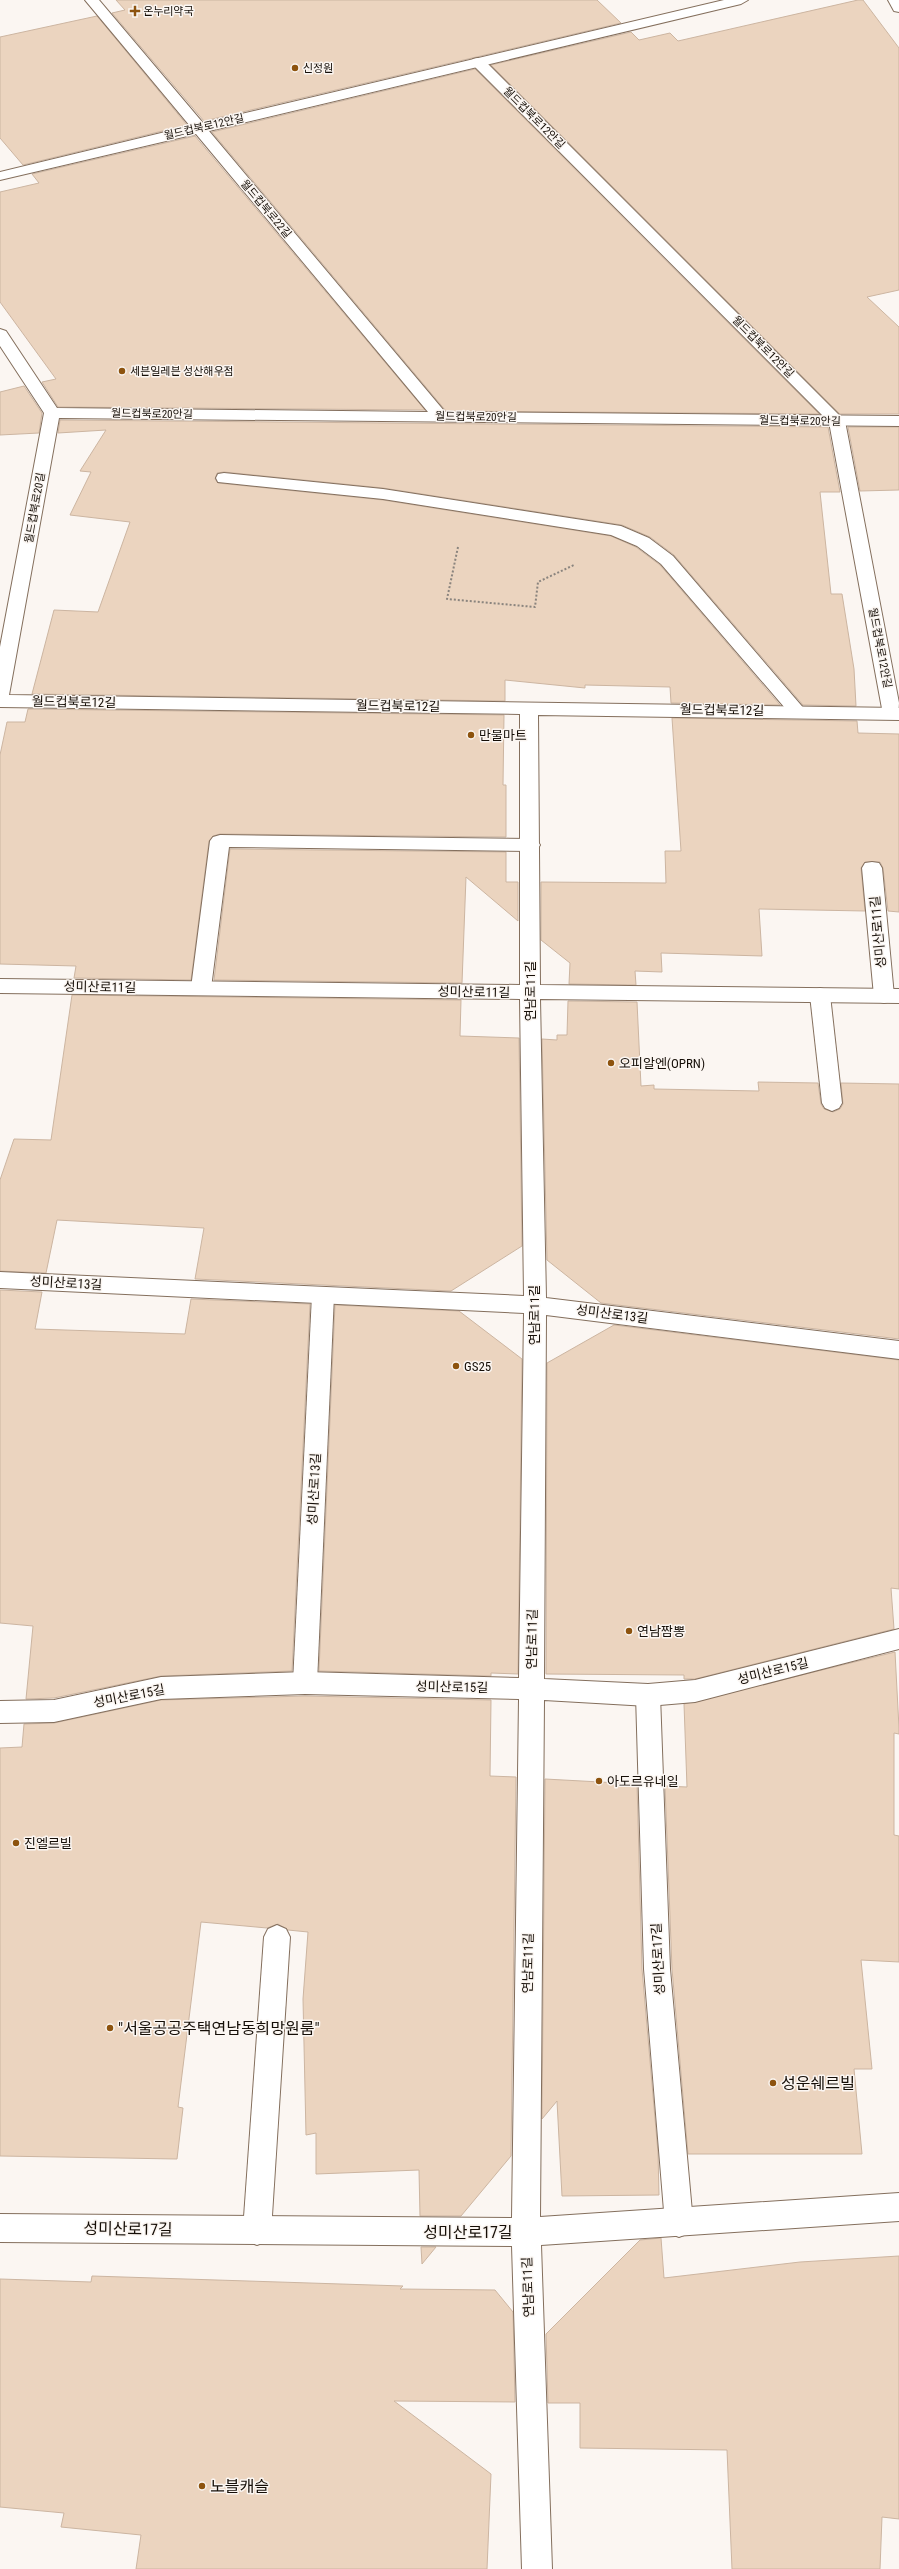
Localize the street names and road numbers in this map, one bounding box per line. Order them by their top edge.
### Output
street label: 월드컵북로12안길 [501,85,567,151]
street label: 월드컵북로12안길 [163,111,245,143]
street label: 월드컵북로22길 [238,177,294,241]
street label: 월드컵북로12안길 [730,314,796,380]
street label: 월드컵북로20안길 [111,407,193,421]
street label: 월드컵북로20안길 [435,410,517,424]
street label: 월드컵북로20안길 [759,414,841,428]
street label: 월드컵북로20길 [22,472,48,544]
street label: 월드컵북로12안길 [866,607,894,689]
street label: 월드컵북로12길 [32,694,116,710]
street label: 월드컵북로12길 [356,698,440,714]
street label: 월드컵북로12길 [680,702,764,718]
street label: 성미산로11길 [867,895,889,969]
street label: 연남로11길 [523,961,538,1021]
street label: 성미산로11길 [64,979,136,995]
street label: 성미산로11길 [438,984,510,1000]
street label: 성미산로13길 [29,1274,103,1292]
street label: 연남로11길 [527,1285,542,1345]
street label: 성미산로13길 [575,1302,649,1326]
street label: 성미산로13길 [305,1452,323,1526]
street label: 연남로11길 [524,1609,540,1669]
street label: 성미산로15길 [736,1655,810,1687]
street label: 성미산로15길 [416,1679,488,1695]
street label: 성미산로15길 [92,1682,166,1710]
street label: 성미산로17길 [649,1922,667,1996]
street label: 연남로11길 [520,1933,536,1993]
street label: 성미산로17길 [83,2219,173,2239]
street label: 성미산로17길 [423,2223,513,2242]
street label: 연남로11길 [519,2256,537,2318]

